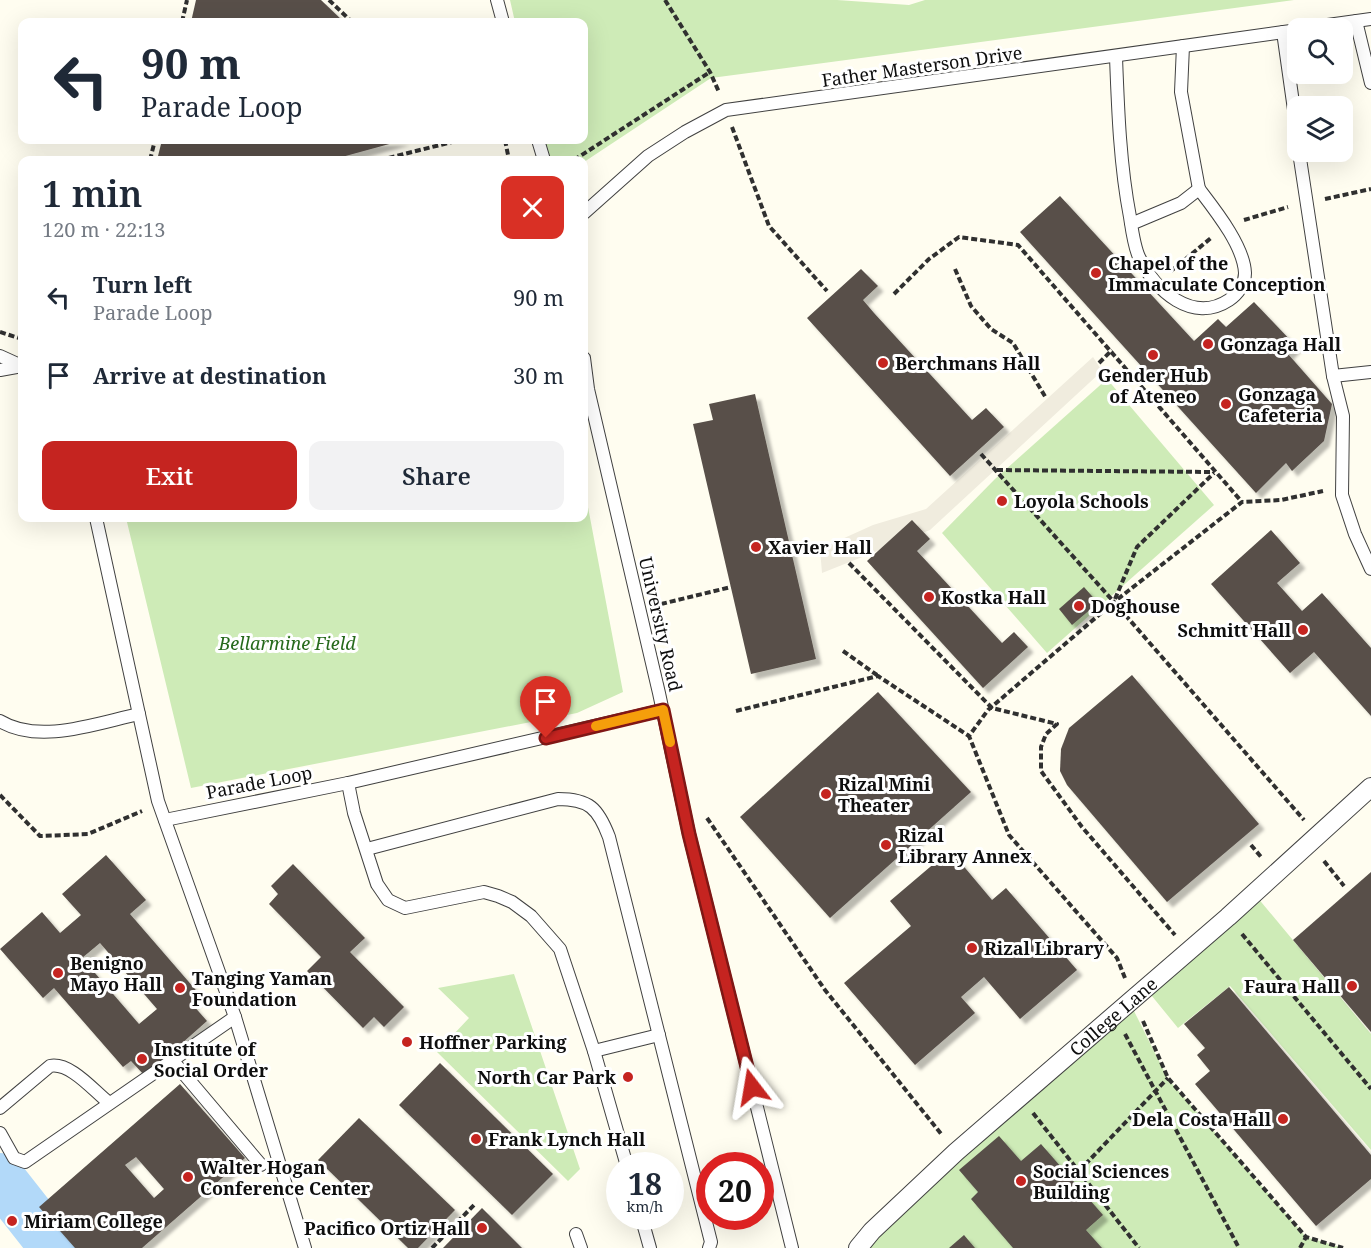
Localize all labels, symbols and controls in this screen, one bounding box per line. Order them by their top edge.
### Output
map controls [1287,18,1353,162]
button: search [1287,18,1353,84]
text: 90 m [141,34,241,91]
street label: Father Masterson Drive [820,40,1024,92]
icon: left [42,42,120,120]
text: Parade Loop [141,88,303,125]
button: layers [1287,96,1353,162]
text: 1 min [42,169,143,218]
button: close [501,176,564,239]
text: 120 m · 22:13 [42,216,165,243]
place label: Chapel of the Immaculate Conception [1108,251,1326,296]
marker: Chapel of the Immaculate Conception [1089,266,1103,280]
text: Turn left [93,269,192,299]
icon: left [42,281,75,314]
text: 90 m [513,282,564,312]
text: Parade Loop [93,299,213,326]
place label: Gonzaga Hall [1220,332,1342,356]
marker: Gonzaga Hall [1201,337,1215,351]
marker: Gender Hub of Ateneo [1146,348,1160,362]
place label: Berchmans Hall [895,351,1041,375]
marker: Berchmans Hall [876,356,890,370]
icon: arrive [42,359,75,392]
text: Arrive at destination [93,360,327,390]
text: 30 m [513,360,564,390]
place label: Gender Hub of Ateneo [1098,363,1208,408]
place label: Gonzaga Cafeteria [1238,382,1323,427]
marker: Gonzaga Cafeteria [1219,397,1233,411]
button: Exit [42,441,297,510]
button: Share [309,441,564,510]
place label: Loyola Schools [1014,489,1149,513]
marker: Loyola Schools [995,494,1009,508]
place label: Xavier Hall [768,535,873,559]
marker: Xavier Hall [749,540,763,554]
street label: University Road [634,554,688,694]
place label: Kostka Hall [941,585,1047,609]
marker: Kostka Hall [922,590,936,604]
place label: Doghouse [1091,594,1180,618]
marker: Doghouse [1072,599,1086,613]
place label: Schmitt Hall [1178,618,1292,642]
marker: Schmitt Hall [1296,623,1310,637]
park label: Bellarmine Field [217,631,356,655]
pin [520,676,571,738]
icon: arrive [529,685,562,718]
street label: Parade Loop [204,760,314,804]
place label: Rizal Mini Theater [838,772,931,817]
marker: Rizal Mini Theater [819,787,833,801]
place label: Rizal Library Annex [898,823,1032,868]
marker: Rizal Library Annex [879,838,893,852]
place label: Rizal Library [984,936,1105,960]
marker: Rizal Library [965,941,979,955]
place label: Benigno Mayo Hall [70,951,163,996]
marker: Benigno Mayo Hall [51,966,65,980]
place label: Tanging Yaman Foundation [192,966,332,1011]
street label: College Lane [1064,972,1162,1061]
place label: Faura Hall [1244,974,1341,998]
marker: Faura Hall [1345,979,1359,993]
marker: Tanging Yaman Foundation [173,981,187,995]
place label: Hoffner Parking [419,1030,567,1054]
marker: Hoffner Parking [400,1035,414,1049]
place label: Institute of Social Order [154,1037,269,1082]
marker: Institute of Social Order [135,1052,149,1066]
position arrow [720,1055,784,1119]
place label: North Car Park [477,1065,617,1089]
marker: North Car Park [621,1070,635,1084]
place label: Dela Costa Hall [1132,1107,1272,1131]
marker: Dela Costa Hall [1276,1112,1290,1126]
place label: Frank Lynch Hall [488,1127,646,1151]
marker: Frank Lynch Hall [469,1132,483,1146]
speed limit sign: 20 [696,1152,774,1230]
place label: Walter Hogan Conference Center [200,1155,371,1200]
place label: Social Sciences Building [1033,1159,1169,1204]
text: 18 [628,1163,662,1204]
marker: Walter Hogan Conference Center [181,1170,195,1184]
marker: Social Sciences Building [1014,1174,1028,1188]
text: km/h [627,1196,663,1216]
place label: Miriam College [24,1209,163,1233]
marker: Miriam College [5,1214,19,1228]
place label: Pacifico Ortiz Hall [304,1216,471,1240]
marker: Pacifico Ortiz Hall [475,1221,489,1235]

